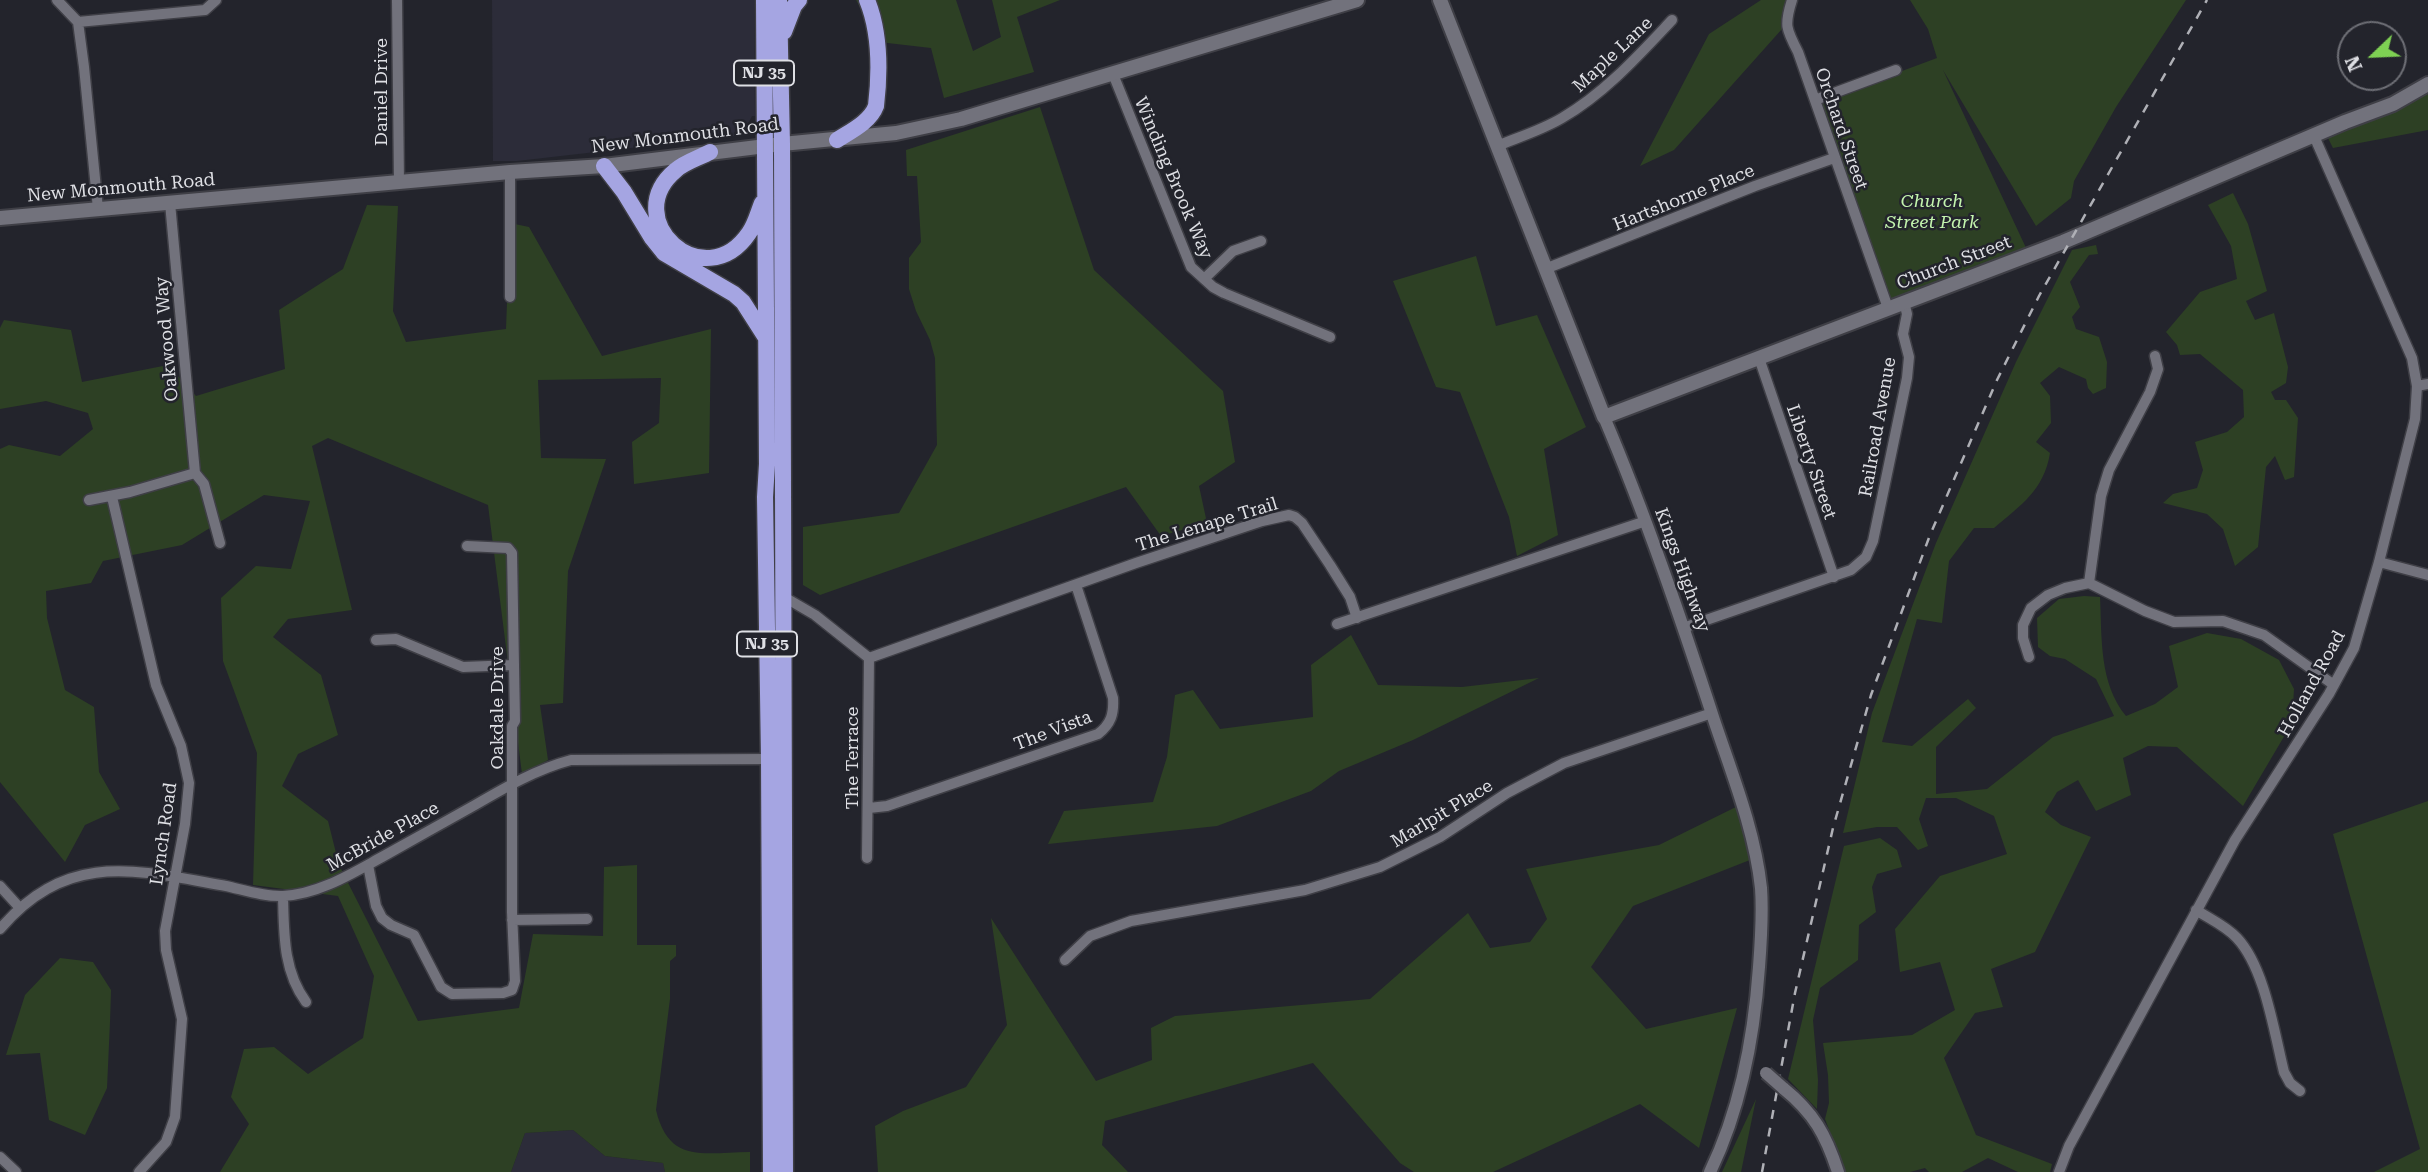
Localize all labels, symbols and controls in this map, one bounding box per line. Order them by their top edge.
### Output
street label: Maple Lane [1569,13,1657,97]
north arrow [2337,21,2407,91]
street label: Daniel Drive [371,38,393,146]
text: N [2341,52,2367,75]
road number: NJ 35 [734,60,794,86]
street label: Orchard Street [1810,65,1872,193]
street label: Winding Brook Way [1129,94,1217,262]
street label: New Monmouth Road [590,114,780,158]
street label: Hartshorne Place [1610,160,1758,236]
street label: New Monmouth Road [26,169,216,207]
park label: Church Street Park [1885,191,1979,234]
street label: Church Street [1894,231,2014,295]
street label: Oakwood Way [151,276,183,402]
street label: Railroad Avenue [1855,355,1901,499]
street label: Liberty Street [1781,402,1841,522]
street label: The Lenape Trail [1134,493,1280,557]
street label: Kings Highway [1650,505,1714,635]
street label: Holland Road [2274,627,2350,741]
road number: NJ 35 [737,632,797,656]
street label: Oakdale Drive [487,646,509,770]
street label: The Vista [1011,706,1095,756]
street label: The Terrace [842,707,864,809]
street label: Marlpit Place [1387,775,1497,853]
street label: Lynch Road [146,781,182,887]
street label: McBride Place [323,797,443,877]

